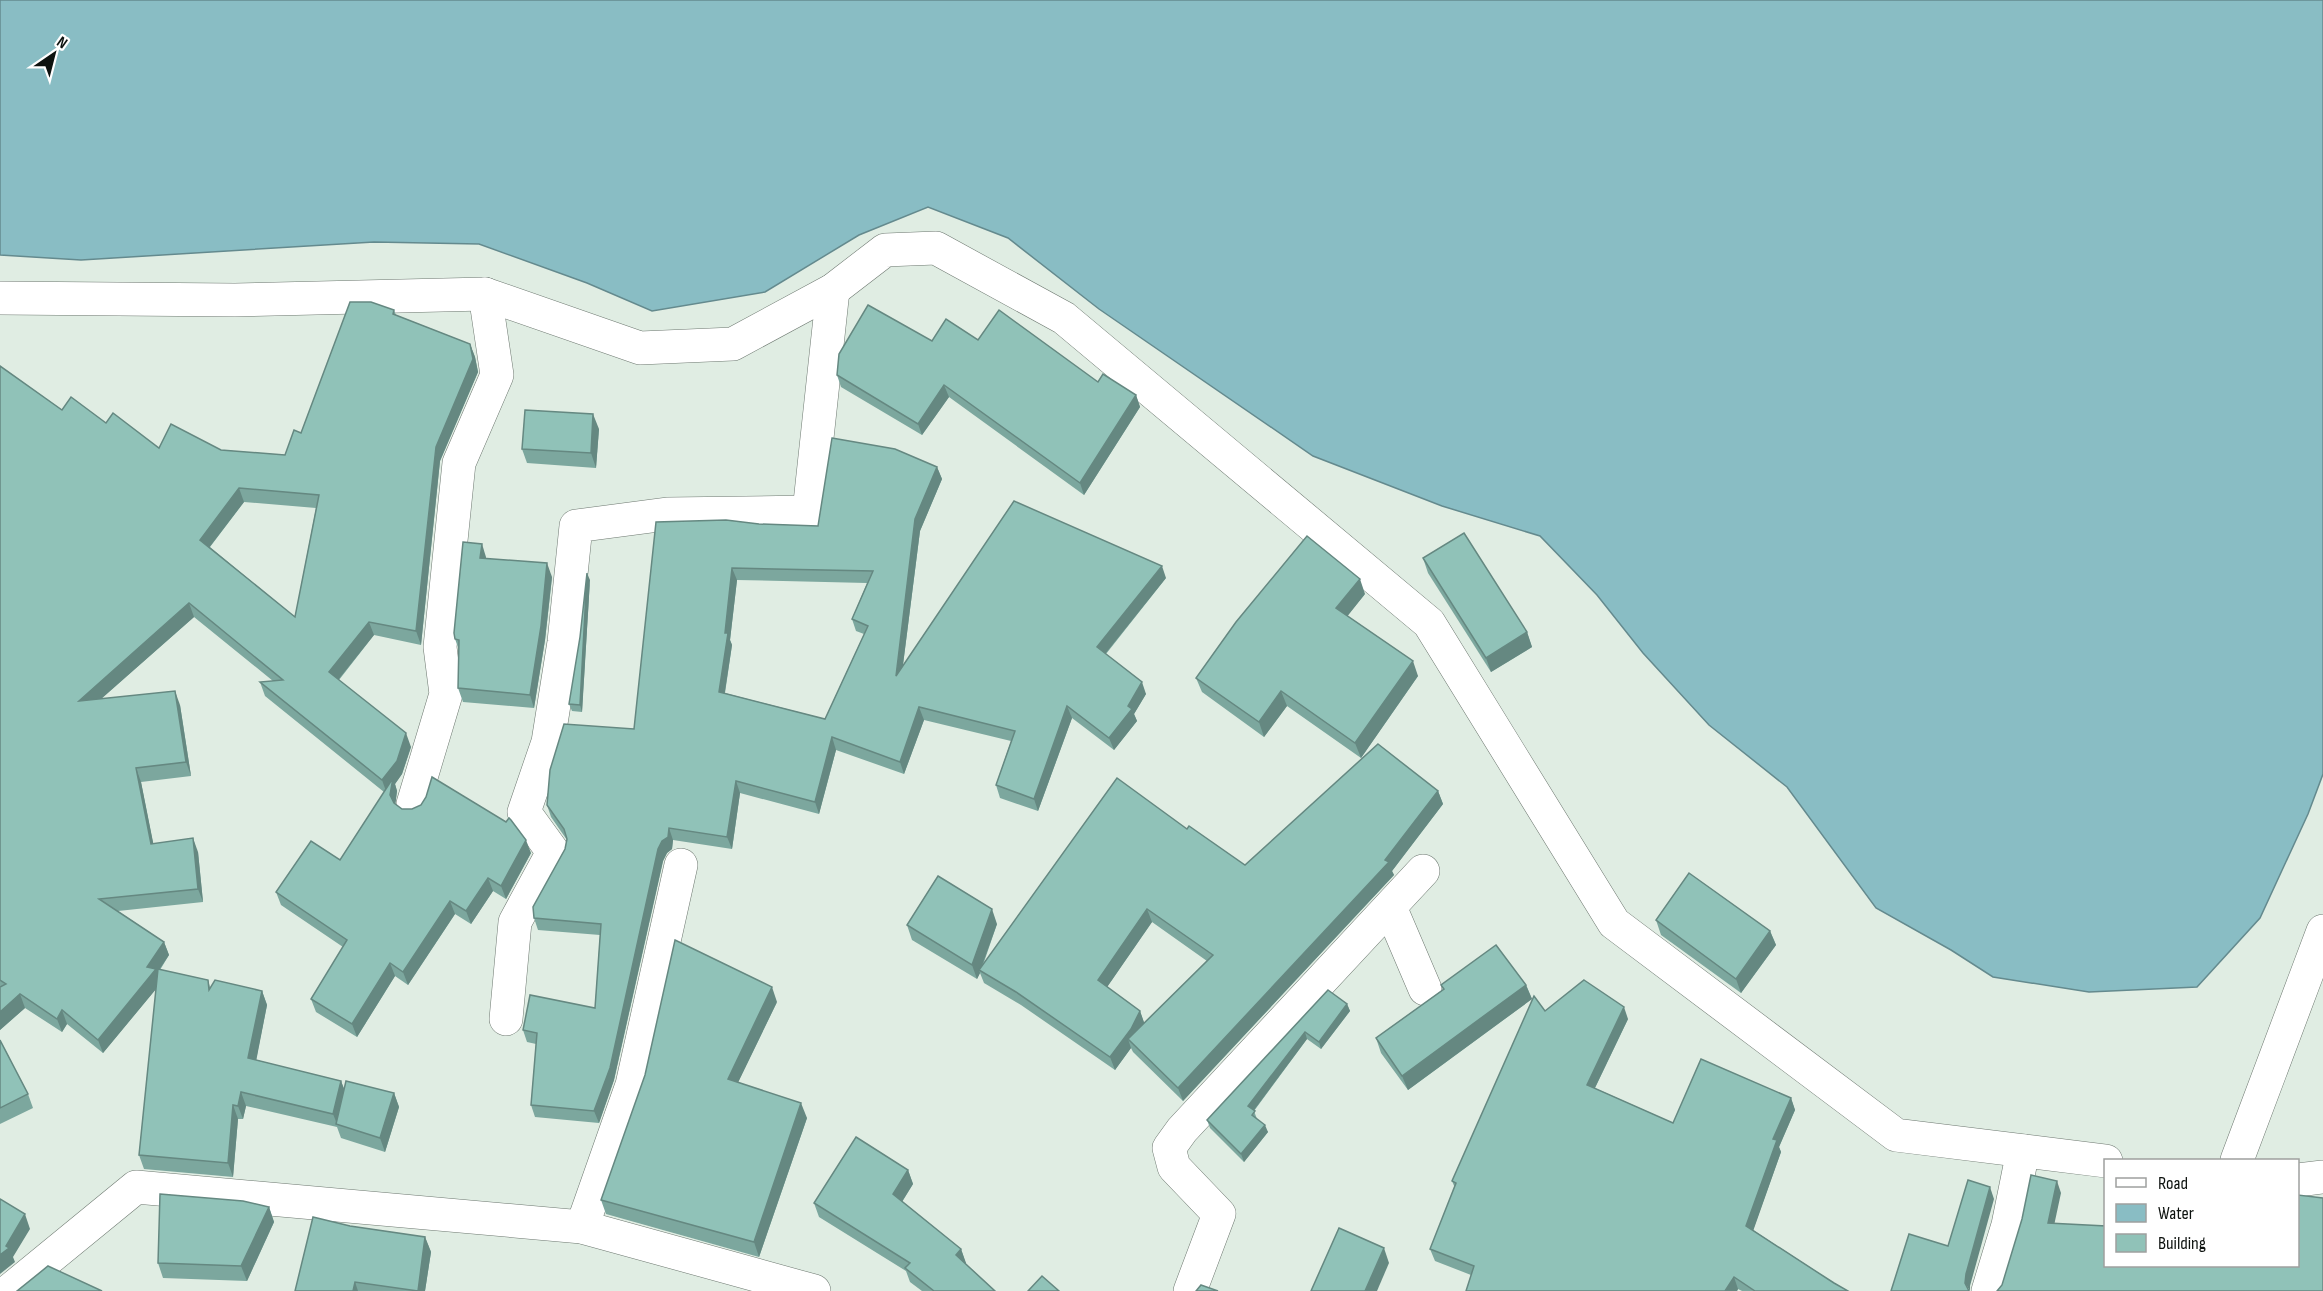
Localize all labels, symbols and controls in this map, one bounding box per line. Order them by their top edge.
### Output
north arrow [24,24,84,84]
text: N [53,33,71,53]
legend [2104,1159,2299,1267]
text: Road [2158,1173,2188,1194]
text: Water [2158,1203,2194,1224]
text: Building [2158,1233,2206,1254]

